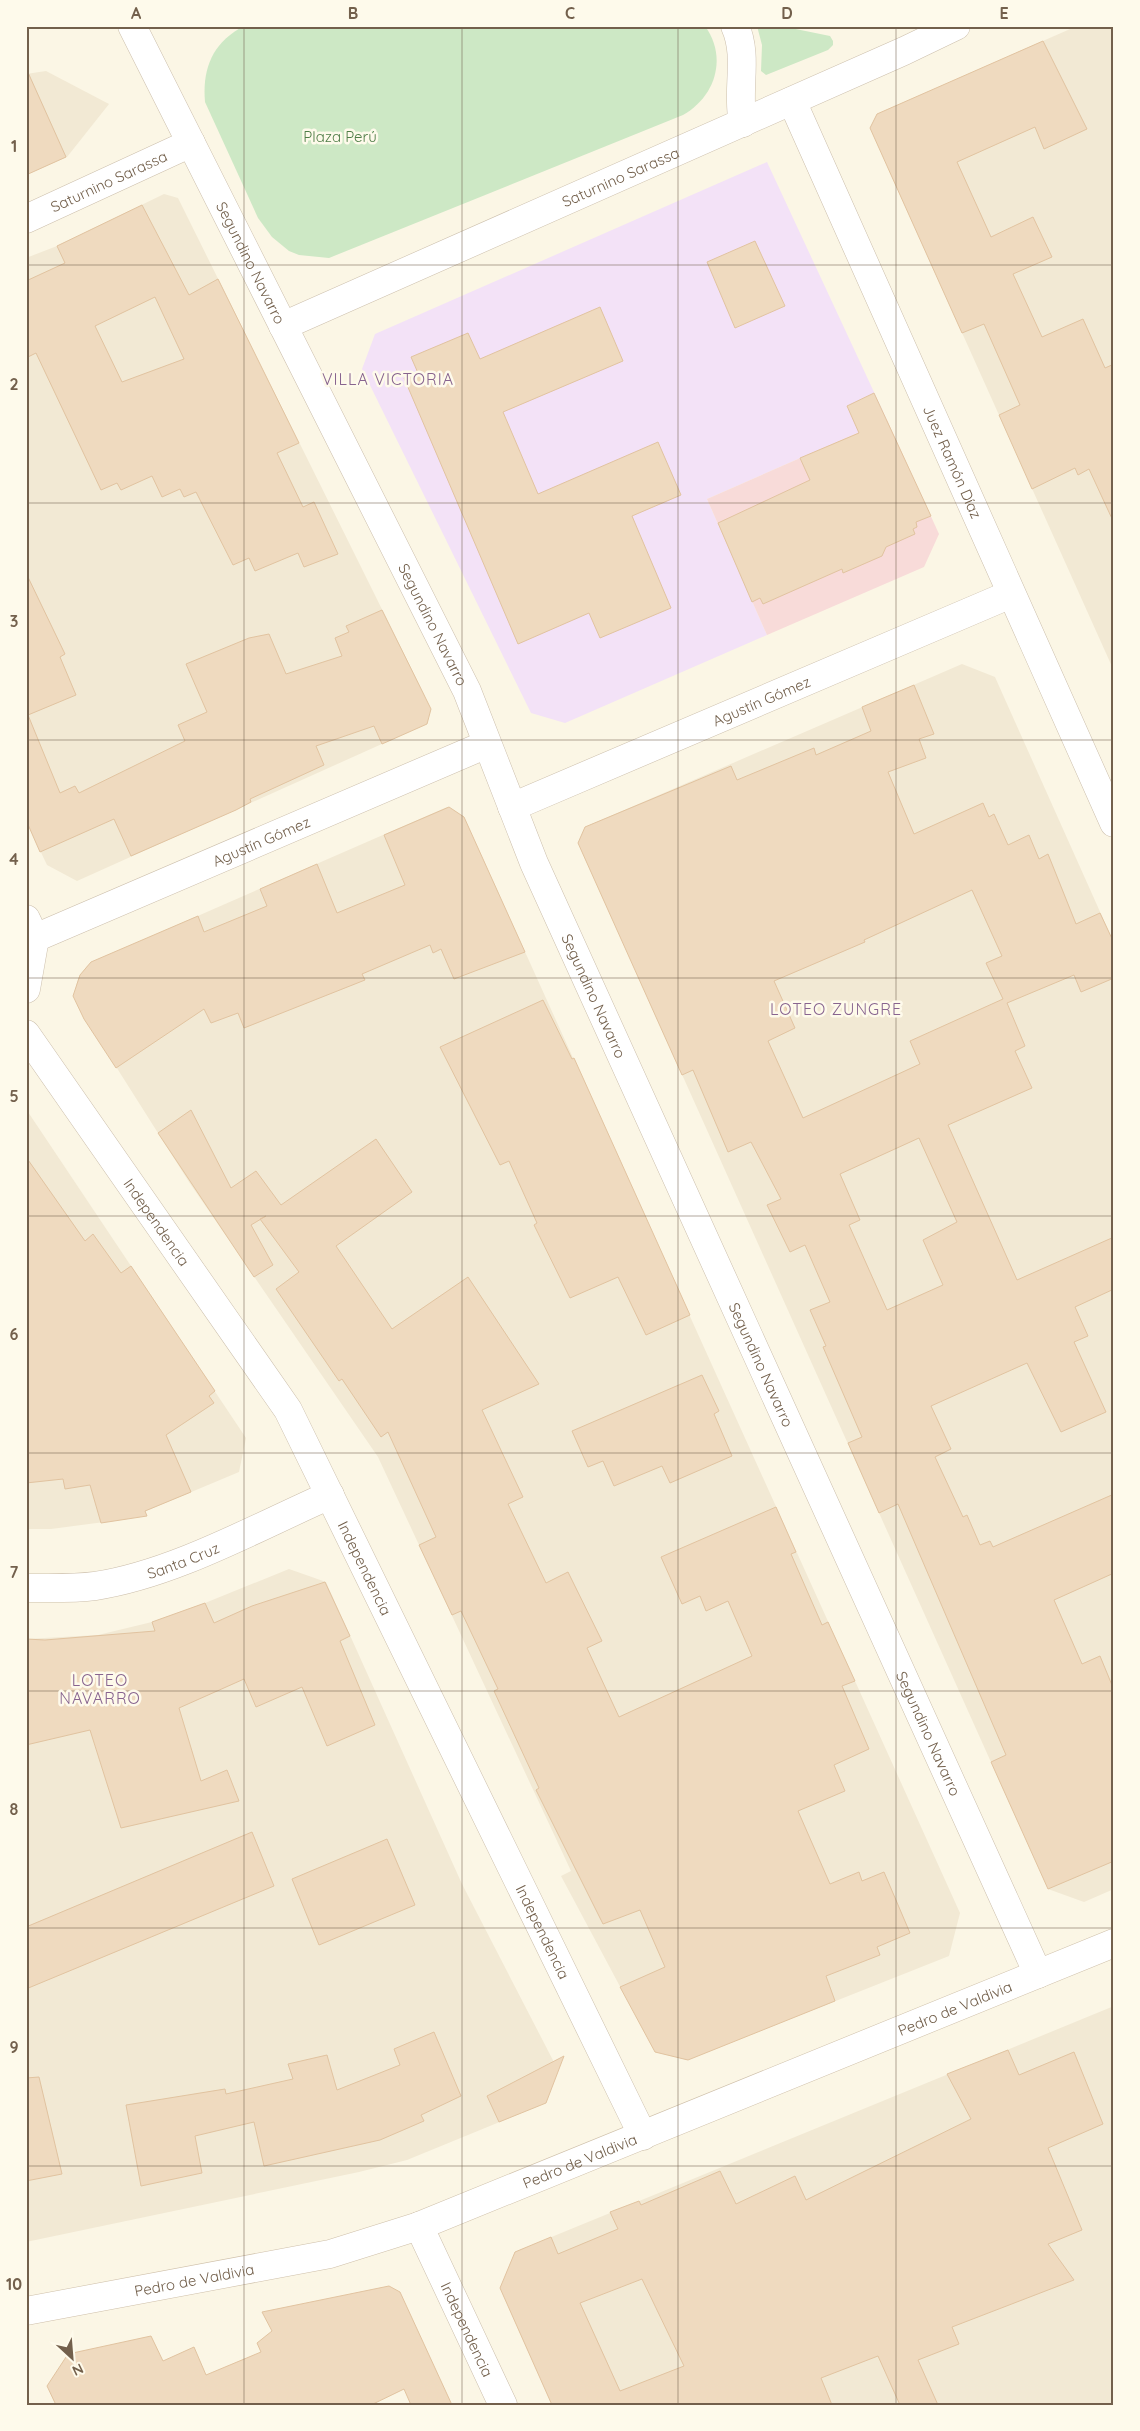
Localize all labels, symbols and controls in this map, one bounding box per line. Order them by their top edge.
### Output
text: A [131,3,142,23]
text: B [348,3,358,23]
text: C [565,3,575,23]
text: D [781,3,793,23]
text: E [999,3,1009,23]
park label: Plaza Perú [303,127,377,146]
text: 1 [11,136,17,156]
street label: Saturnino Sarassa [559,142,682,211]
street label: Saturnino Sarassa [47,146,170,216]
street label: Segundino Navarro [212,198,290,327]
district label: VILLA VICTORIA [322,369,454,389]
text: 2 [9,374,19,394]
street label: Juez Ramón Díaz [919,402,986,521]
street label: Segundino Navarro [395,560,472,689]
text: 3 [10,611,18,631]
street label: Agustín Gómez [709,671,813,730]
street label: Agustín Gómez [209,812,313,870]
text: 4 [9,849,19,869]
street label: Segundino Navarro [558,931,631,1061]
district label: LOTEO ZUNGRE [770,999,902,1019]
text: 5 [9,1086,19,1106]
street label: Independencia [120,1174,194,1269]
street label: Segundino Navarro [725,1299,798,1430]
text: 6 [10,1324,19,1344]
street label: Independencia [334,1518,396,1618]
street label: Santa Cruz [145,1538,222,1583]
text: 7 [10,1562,19,1582]
street label: Segundino Navarro [892,1668,965,1799]
district label: LOTEO NAVARRO [59,1670,141,1708]
text: 8 [10,1799,19,1819]
street label: Independencia [512,1881,574,1982]
street label: Pedro de Valdivia [895,1976,1015,2040]
text: 9 [9,2037,19,2057]
street label: Pedro de Valdivia [520,2129,639,2192]
street label: Pedro de Valdivia [133,2259,256,2300]
text: 10 [6,2274,22,2294]
street label: Independencia [437,2279,498,2380]
north arrow [48,2334,98,2384]
text: N [69,2359,86,2380]

